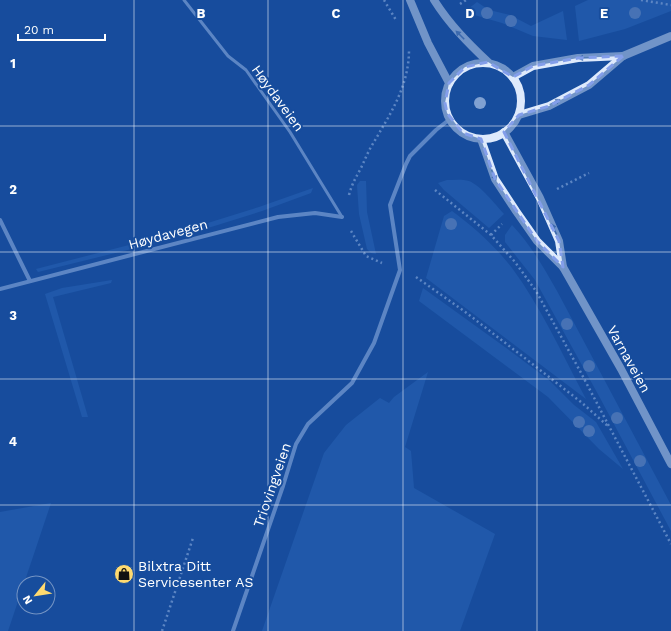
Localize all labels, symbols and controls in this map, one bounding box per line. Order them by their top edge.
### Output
text: B [197,6,206,21]
text: C [332,6,341,21]
text: D [465,6,475,21]
text: E [600,6,608,21]
scale bar [18,16,105,42]
text: 20 m [24,23,54,37]
one-way arrow [455,30,465,40]
one-way arrow [578,55,590,62]
text: 1 [10,56,16,71]
street label: Høydaveien [249,62,307,134]
one-way arrow [550,99,561,106]
one-way arrow [491,170,497,181]
text: 2 [9,182,17,197]
street label: Høydavegen [127,216,209,252]
one-way arrow [551,224,557,235]
text: 3 [9,308,17,323]
street label: Varnaveien [604,323,654,395]
text: 4 [9,434,18,449]
street label: Triovingveien [250,441,294,529]
place label: Bilxtra Ditt Servicesenter AS [138,558,253,590]
shop icon: Bilxtra Ditt Servicesenter AS [113,563,135,585]
north arrow [16,575,56,615]
text: N [20,593,35,607]

